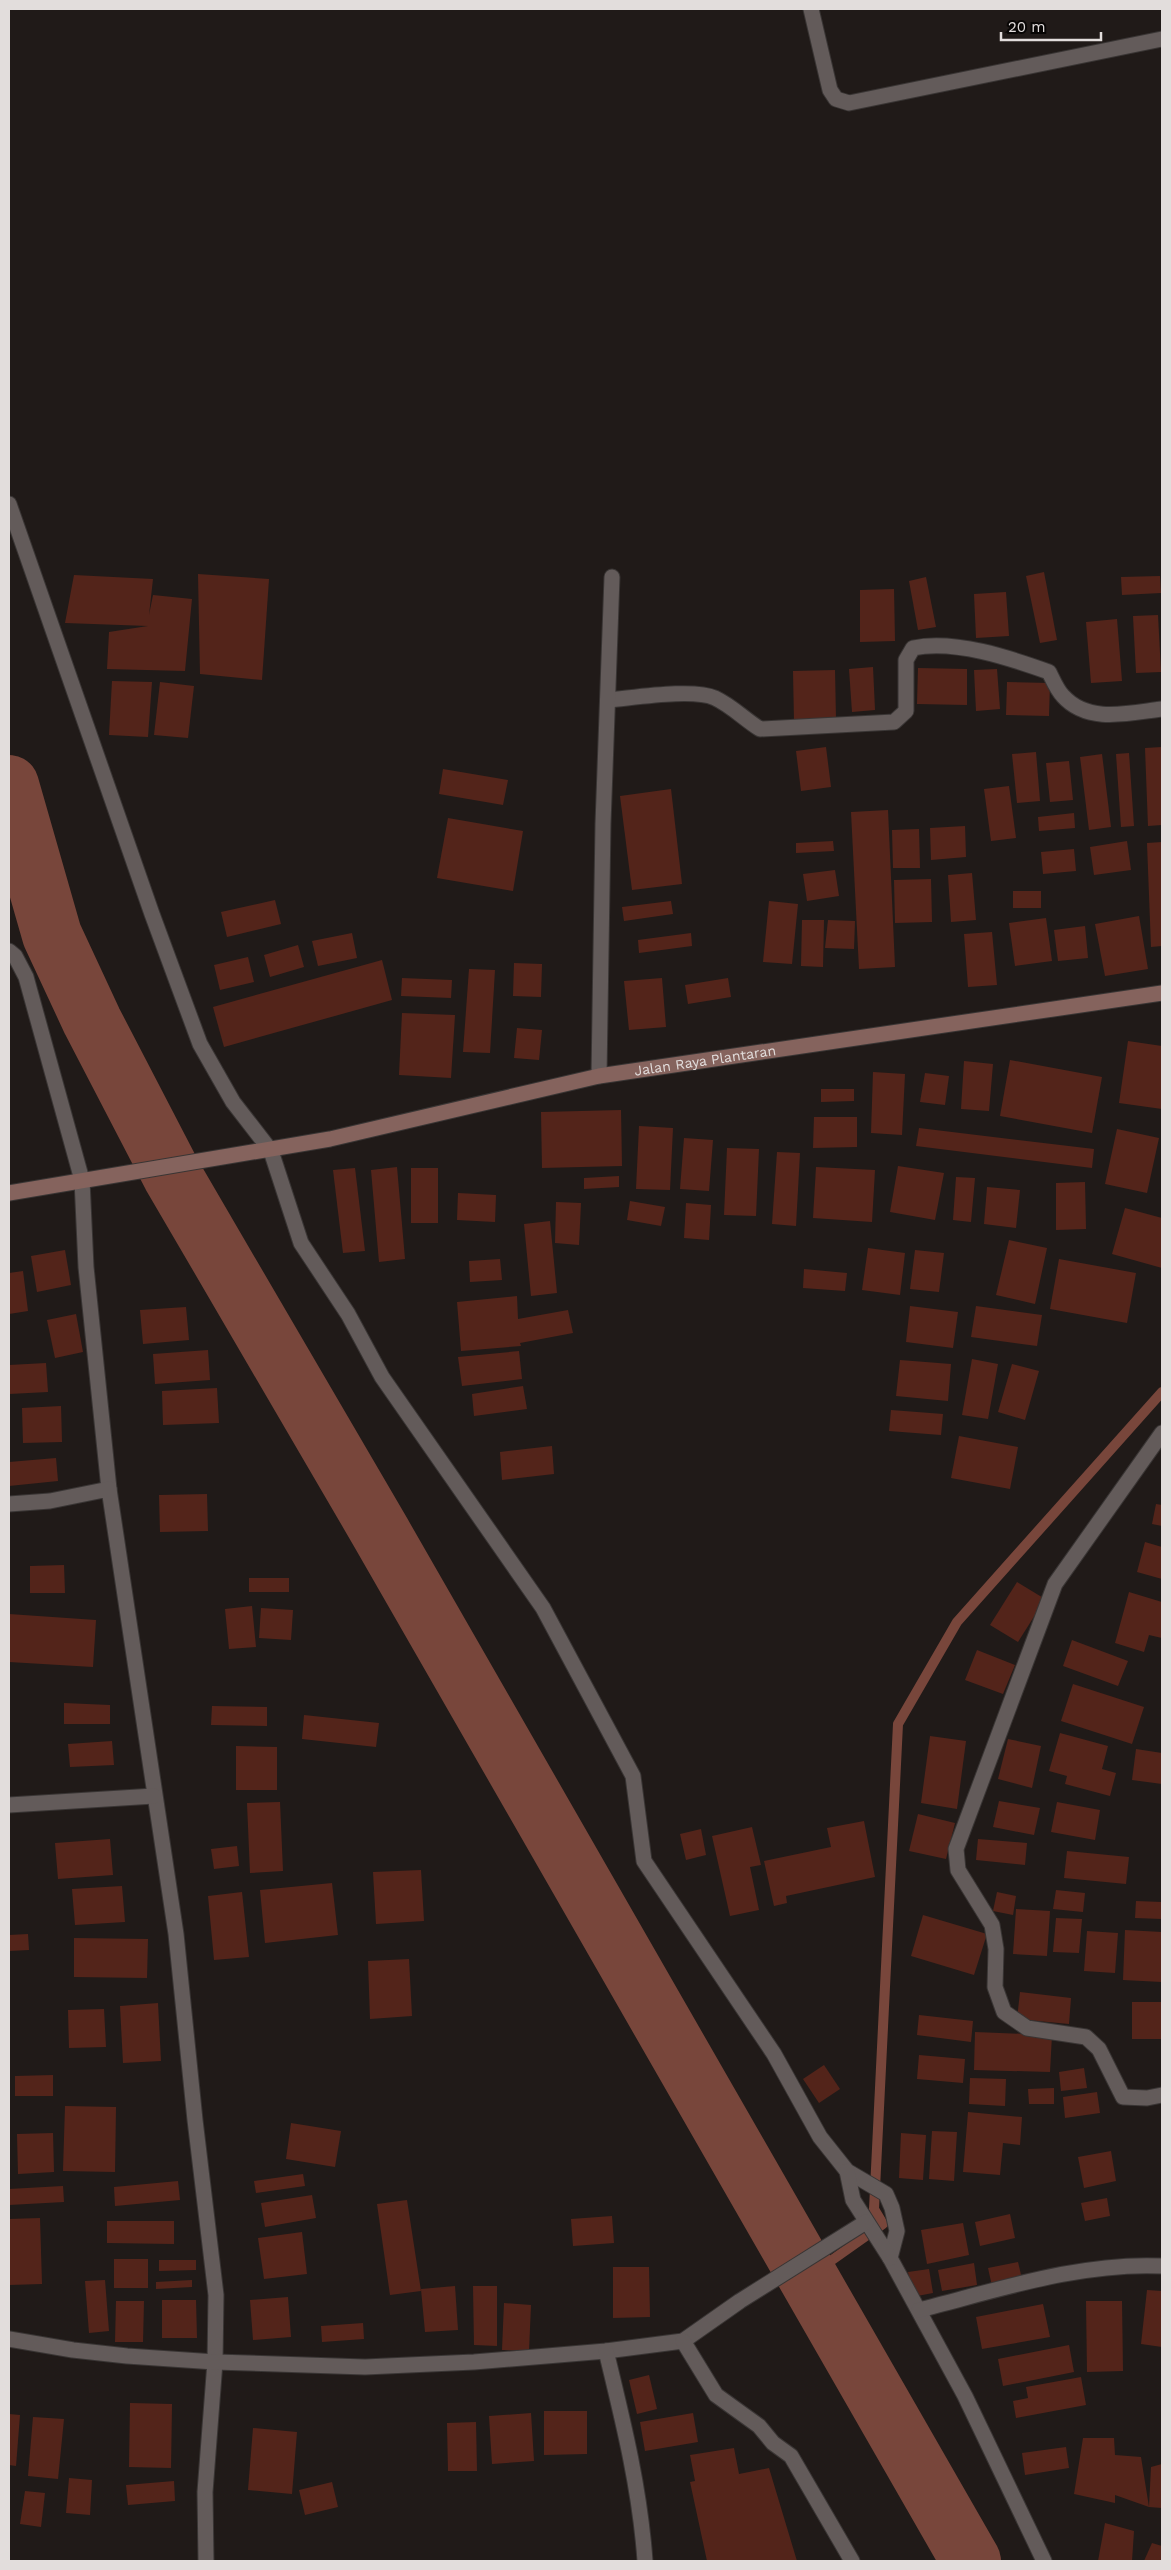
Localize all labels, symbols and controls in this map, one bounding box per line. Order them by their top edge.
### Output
scale bar [1001,10,1101,42]
text: 20 m [1008,18,1046,36]
street label: Jalan Raya Plantaran [633,1042,777,1079]

